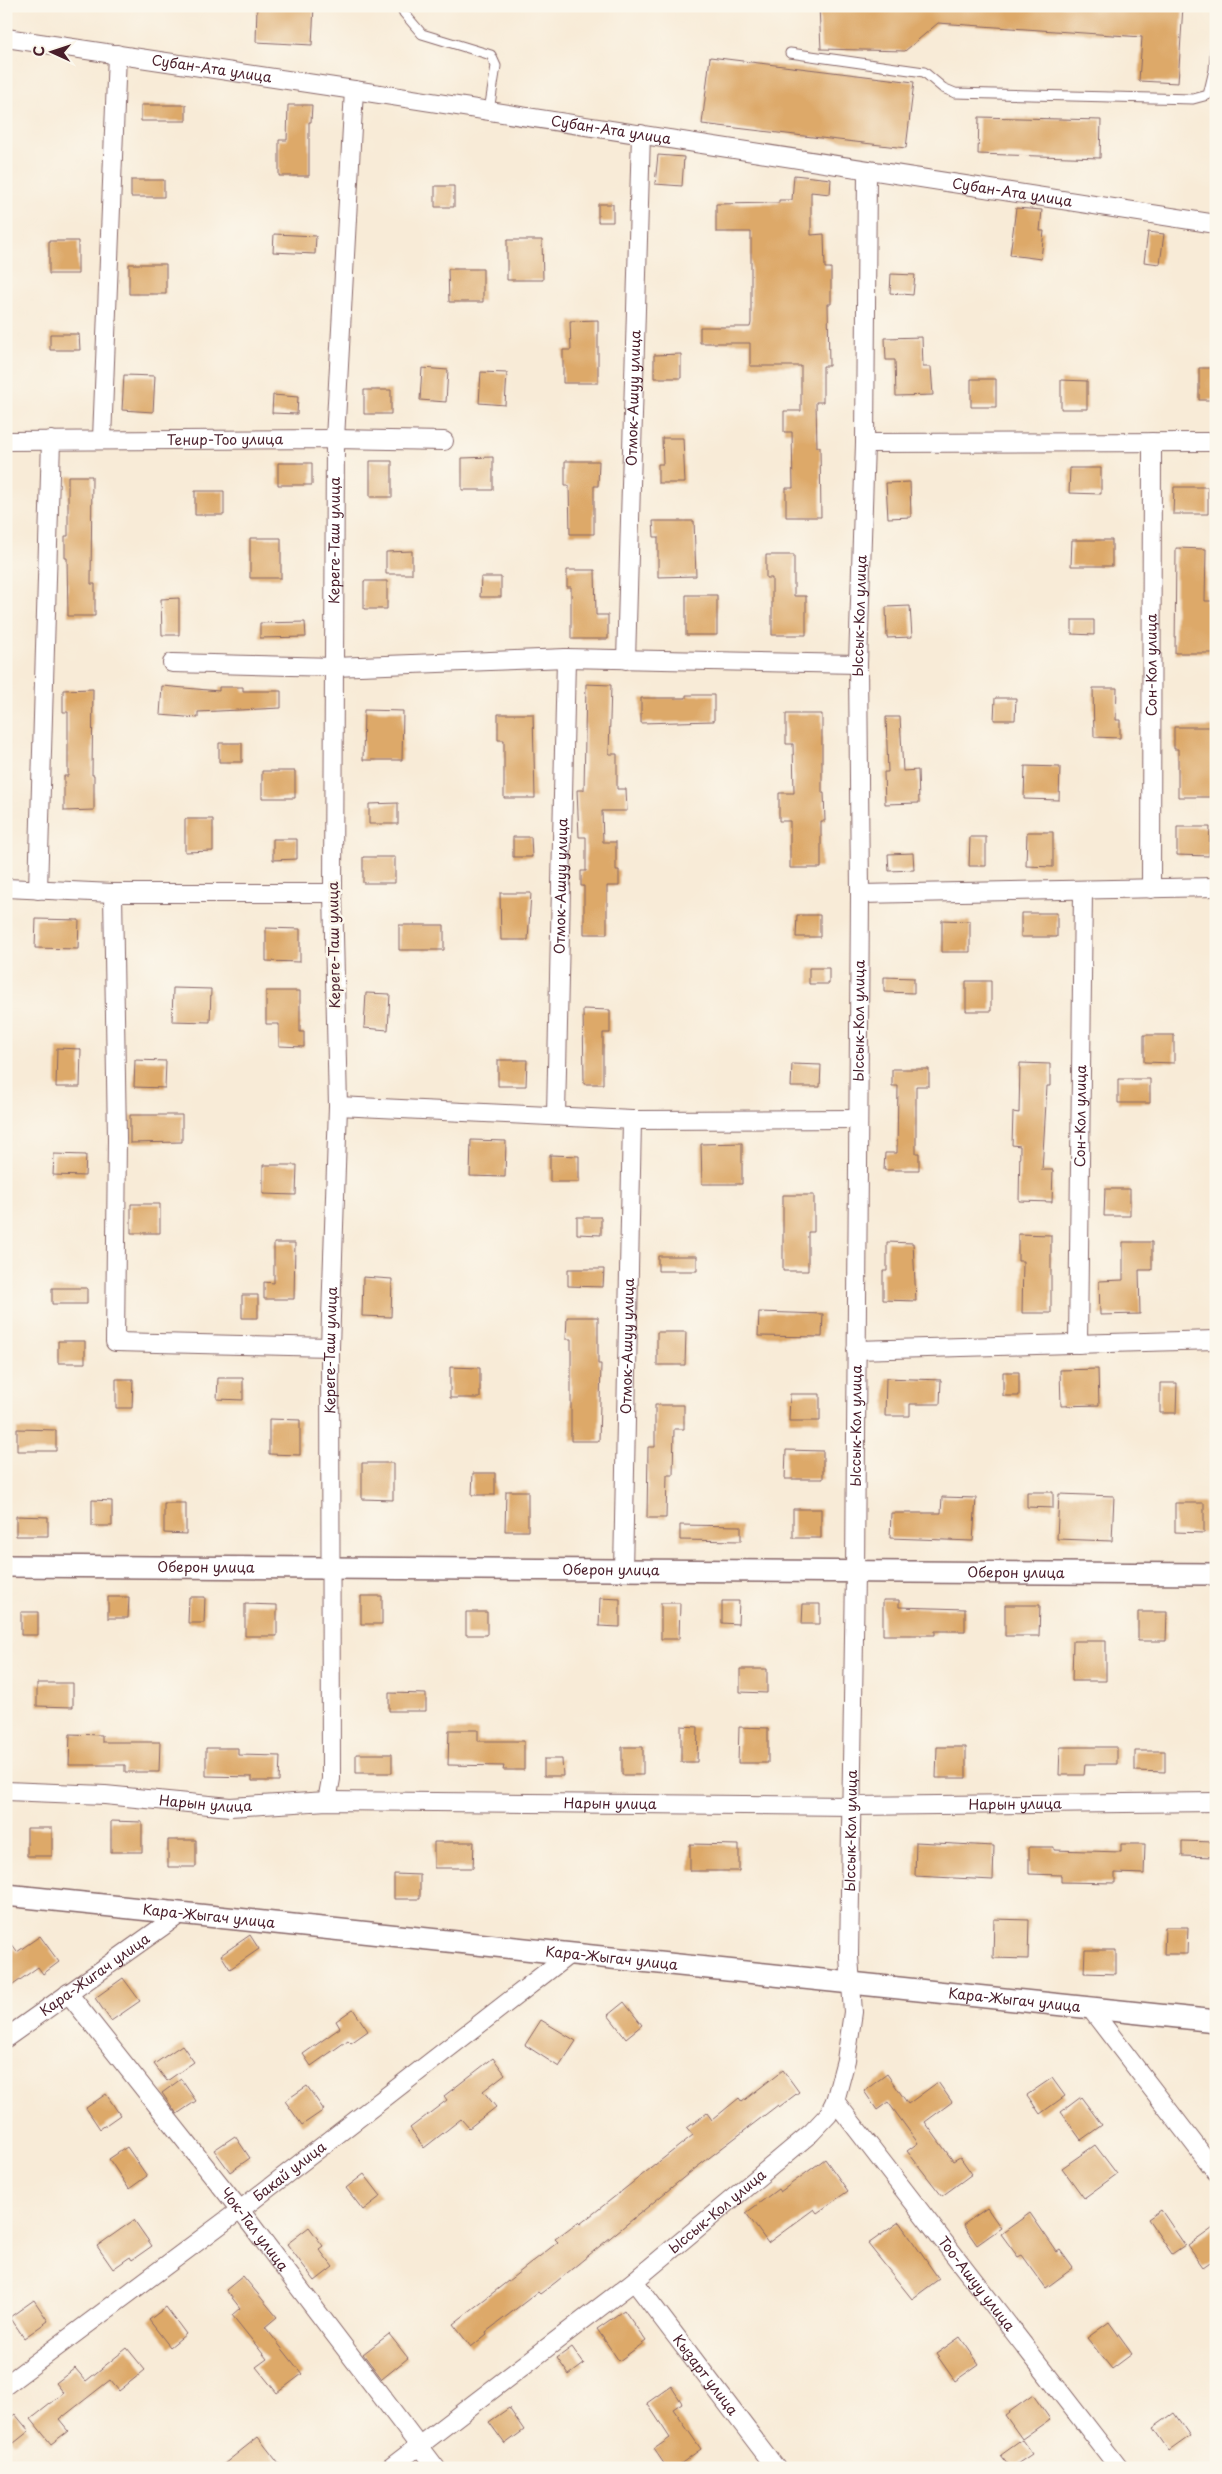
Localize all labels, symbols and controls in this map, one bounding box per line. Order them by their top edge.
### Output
north arrow [28,28,78,78]
text: С [28,45,49,57]
street label: Субан-Ата улица [150,49,274,88]
street label: Субан-Ата улица [550,110,673,149]
street label: Субан-Ата улица [951,172,1074,212]
street label: Отмок-Ашуу улица [621,330,645,466]
street label: Тенир-Тоо улица [167,428,283,450]
street label: Кереге-Таш улица [323,477,345,604]
street label: Ыссык-Кол улица [847,555,871,677]
street label: Сон-Кол улица [1140,614,1162,716]
street label: Отмок-Ашуу улица [549,818,572,954]
street label: Кереге-Таш улица [322,881,345,1009]
street label: Ыссык-Кол улица [848,960,870,1082]
street label: Сон-Кол улица [1069,1064,1091,1167]
street label: Отмок-Ашуу улица [615,1278,639,1414]
street label: Кереге-Таш улица [319,1286,342,1414]
street label: Ыссык-Кол улица [845,1365,867,1487]
street label: Оберон улица [157,1556,255,1578]
street label: Оберон улица [562,1559,660,1580]
street label: Оберон улица [967,1561,1065,1583]
street label: Ыссык-Кол улица [839,1770,862,1892]
street label: Нарын улица [158,1789,253,1817]
street label: Нарын улица [563,1792,657,1814]
street label: Нарын улица [968,1793,1062,1815]
street label: Кара-Жыгач улица [142,1898,276,1933]
street label: Кара-Жигач улица [35,1928,154,2021]
street label: Кара-Жыгач улица [545,1940,679,1975]
street label: Кара-Жыгач улица [947,1982,1082,2017]
street label: Бакай улица [248,2136,330,2206]
street label: Ыссык-Кол улица [664,2164,770,2258]
street label: Чок-Тал улица [216,2183,294,2275]
street label: Тоо-Ашуу улица [933,2231,1020,2335]
street label: Кызарт улица [668,2330,743,2420]

